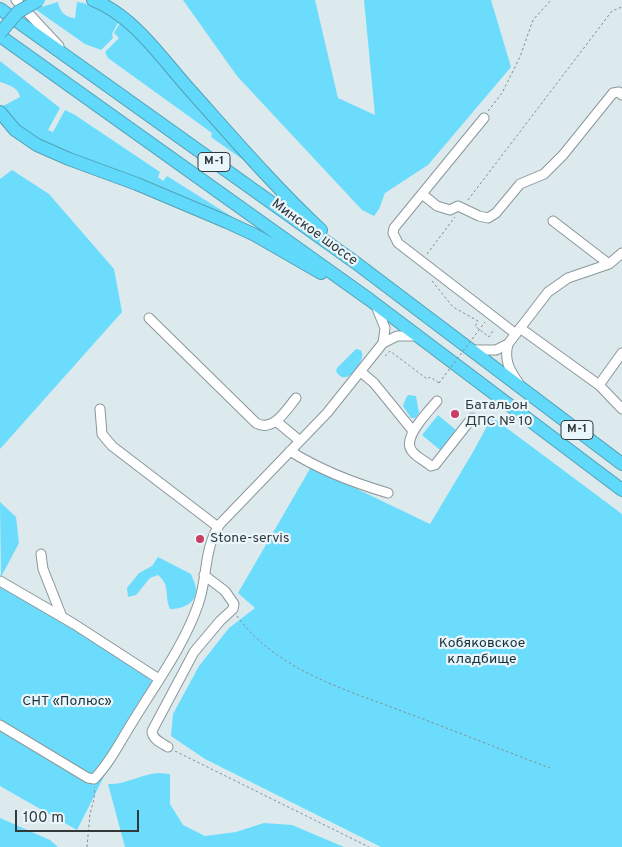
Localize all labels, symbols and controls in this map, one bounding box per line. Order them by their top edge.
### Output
road number: М-1 [198,152,230,172]
street label: Минское шоссе [268,196,360,270]
place label: Батальон ДПС № 10 [465,398,533,431]
marker: Батальон ДПС № 10 [449,408,461,420]
road number: М-1 [561,420,593,440]
place label: Stone-servis [210,531,289,547]
marker: Stone-servis [194,533,206,545]
park label: Кобяковское кладбище [439,636,525,669]
park label: СНТ «Полюс» [22,694,112,710]
scale bar [18,800,141,832]
text: 100 m [23,809,64,828]

